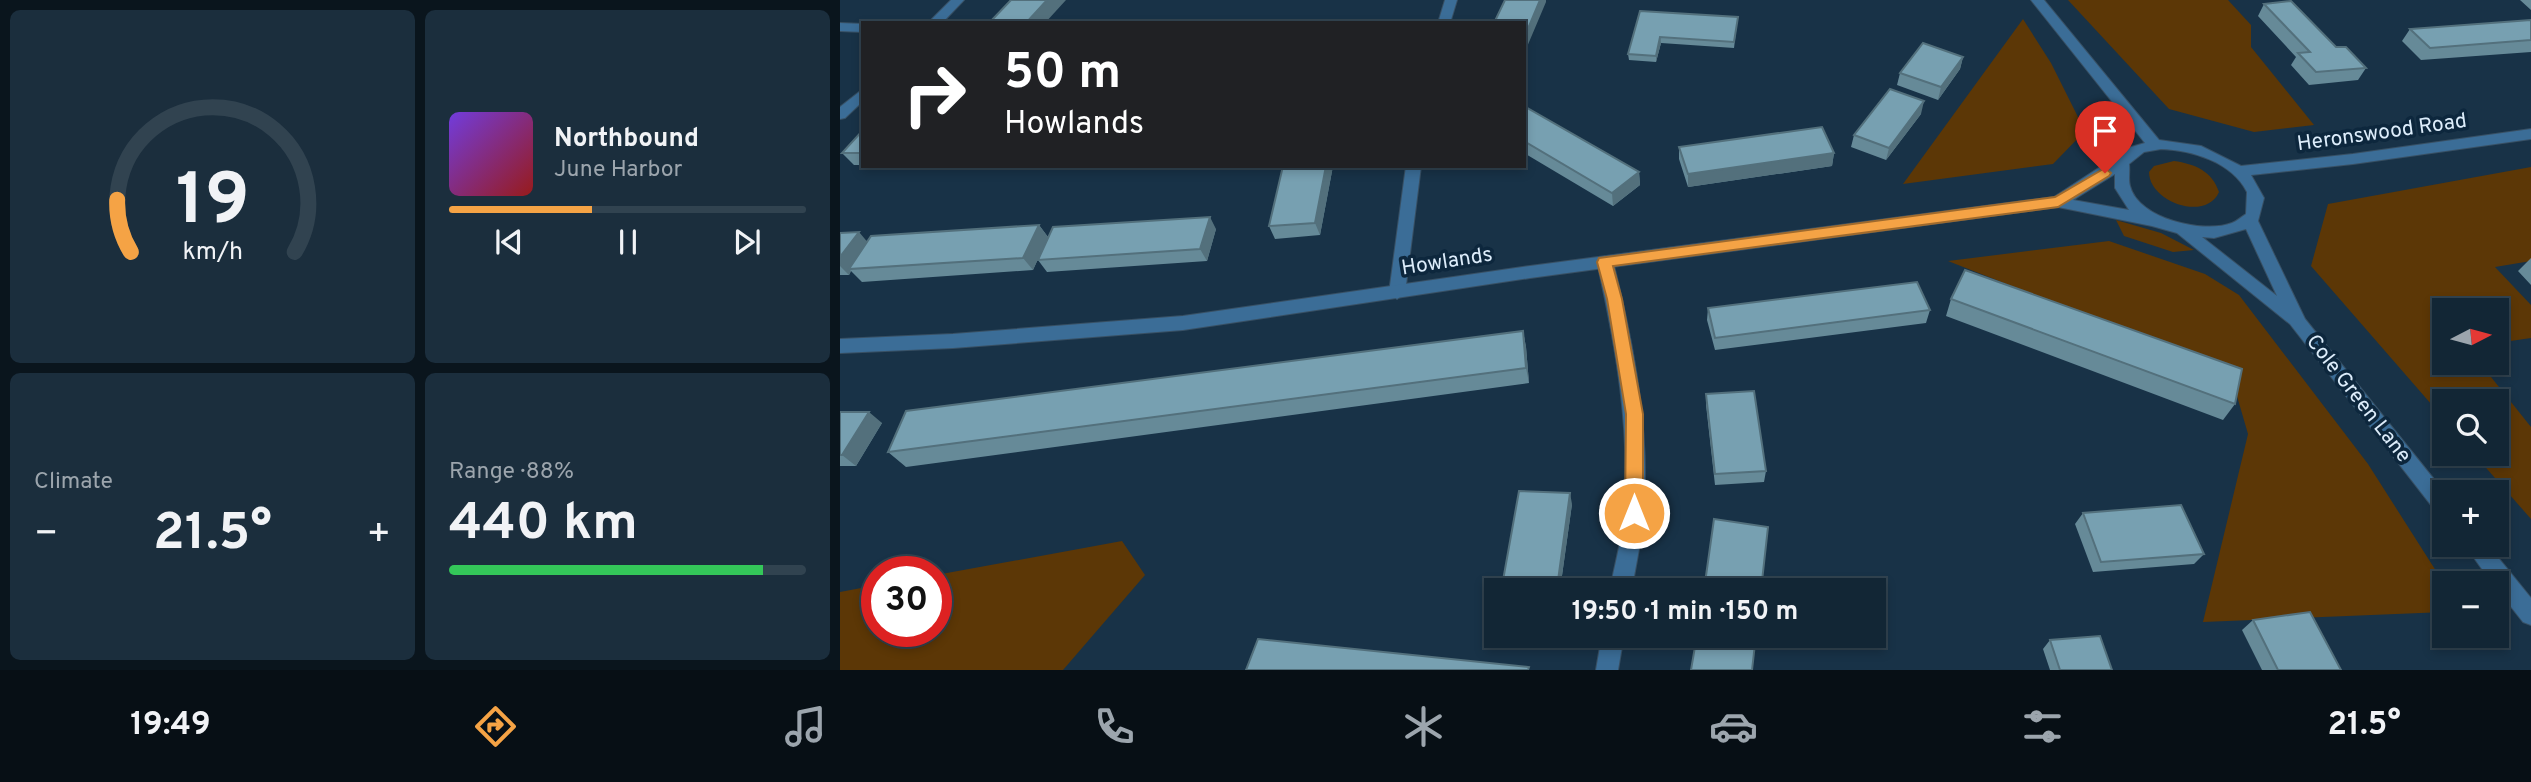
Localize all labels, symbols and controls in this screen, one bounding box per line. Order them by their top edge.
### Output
text: 50 m [1004,44,1121,106]
icon: right [889,49,980,140]
pin [2075,101,2135,173]
text: Howlands [1004,105,1144,145]
street label: Heronswood Road [2295,108,2469,158]
icon: arrive [2086,112,2124,150]
text: Northbound [554,123,699,156]
text: June Harbor [554,156,682,185]
text: 19 [176,159,249,251]
icon: previous [490,223,528,261]
icon: pause [609,223,647,261]
icon: next [728,223,766,261]
text: km/h [182,237,243,269]
street label: Howlands [1400,241,1494,283]
north arrow [2432,298,2510,374]
map controls [2432,298,2509,648]
street label: Cole Green Lane [2299,329,2417,469]
button: search [2432,389,2509,466]
text: Range · 88% [449,458,574,487]
text: Climate [34,468,113,497]
position arrow [1597,476,1671,550]
button: + [2432,480,2509,557]
text: 440 km [449,492,638,558]
text: 21.5° [153,502,272,568]
text: − [34,511,59,560]
text: + [366,511,391,560]
speed limit sign: 30 [861,556,952,647]
button: − [2432,571,2509,648]
text: 19:50 · 1 min · 150 m [1572,596,1798,629]
icon: directions [471,702,520,751]
icon: music [781,702,830,751]
icon: phone [1090,702,1139,751]
icon: climate [1399,702,1448,751]
icon: car [1709,702,1758,751]
icon: filters [2018,702,2067,751]
text: 19:49 [130,706,211,746]
text: 21.5° [2328,706,2401,746]

